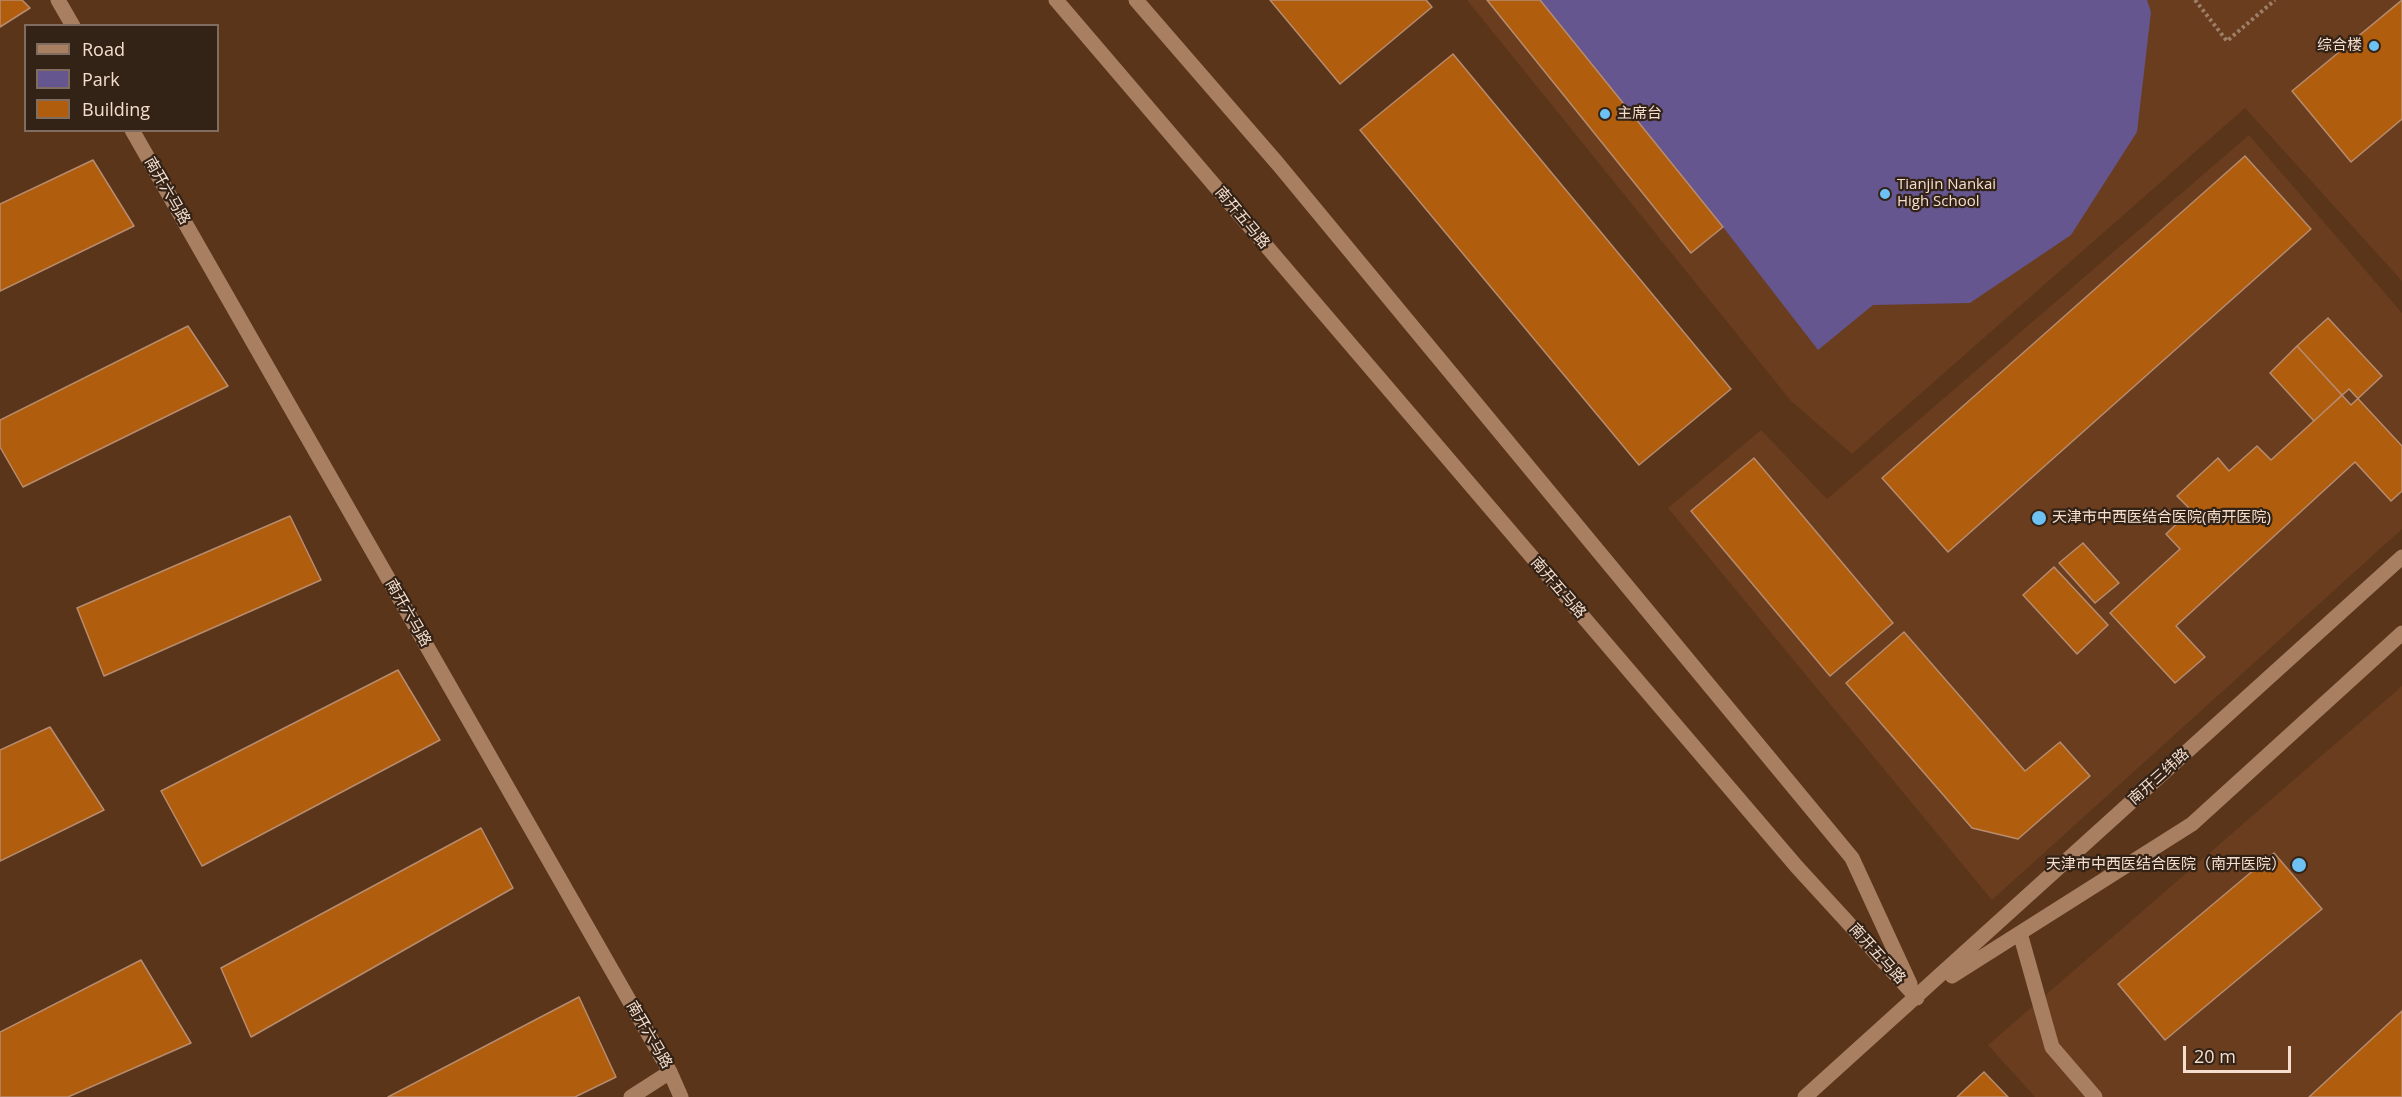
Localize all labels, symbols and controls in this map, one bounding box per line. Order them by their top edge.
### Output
legend [24,24,219,132]
text: Road [82,37,125,61]
place label: 综合楼 [2317,37,2362,55]
marker: 综合楼 [2367,39,2381,53]
text: Park [82,67,120,91]
text: Building [82,97,150,121]
place label: 主席台 [1617,105,1662,123]
marker: 主席台 [1598,107,1612,121]
street label: 南开六马路 [140,154,194,228]
place label: Tianjin Nankai High School [1897,176,1996,211]
street label: 南开五马路 [1211,183,1273,253]
marker: Tianjin Nankai High School [1878,187,1892,201]
marker: 天津市中西医结合医院(南开医院) [2030,509,2048,527]
place label: 天津市中西医结合医院(南开医院) [2052,509,2271,527]
street label: 南开五马路 [1527,554,1589,622]
street label: 南开六马路 [381,576,435,650]
street label: 南开三纬路 [2125,745,2193,809]
place label: 天津市中西医结合医院（南开医院） [2046,856,2286,874]
marker: 天津市中西医结合医院（南开医院） [2290,856,2308,874]
street label: 南开五马路 [1845,920,1909,988]
street label: 南开六马路 [622,998,676,1072]
scale bar [2186,1034,2294,1072]
text: 20 m [2194,1044,2236,1068]

